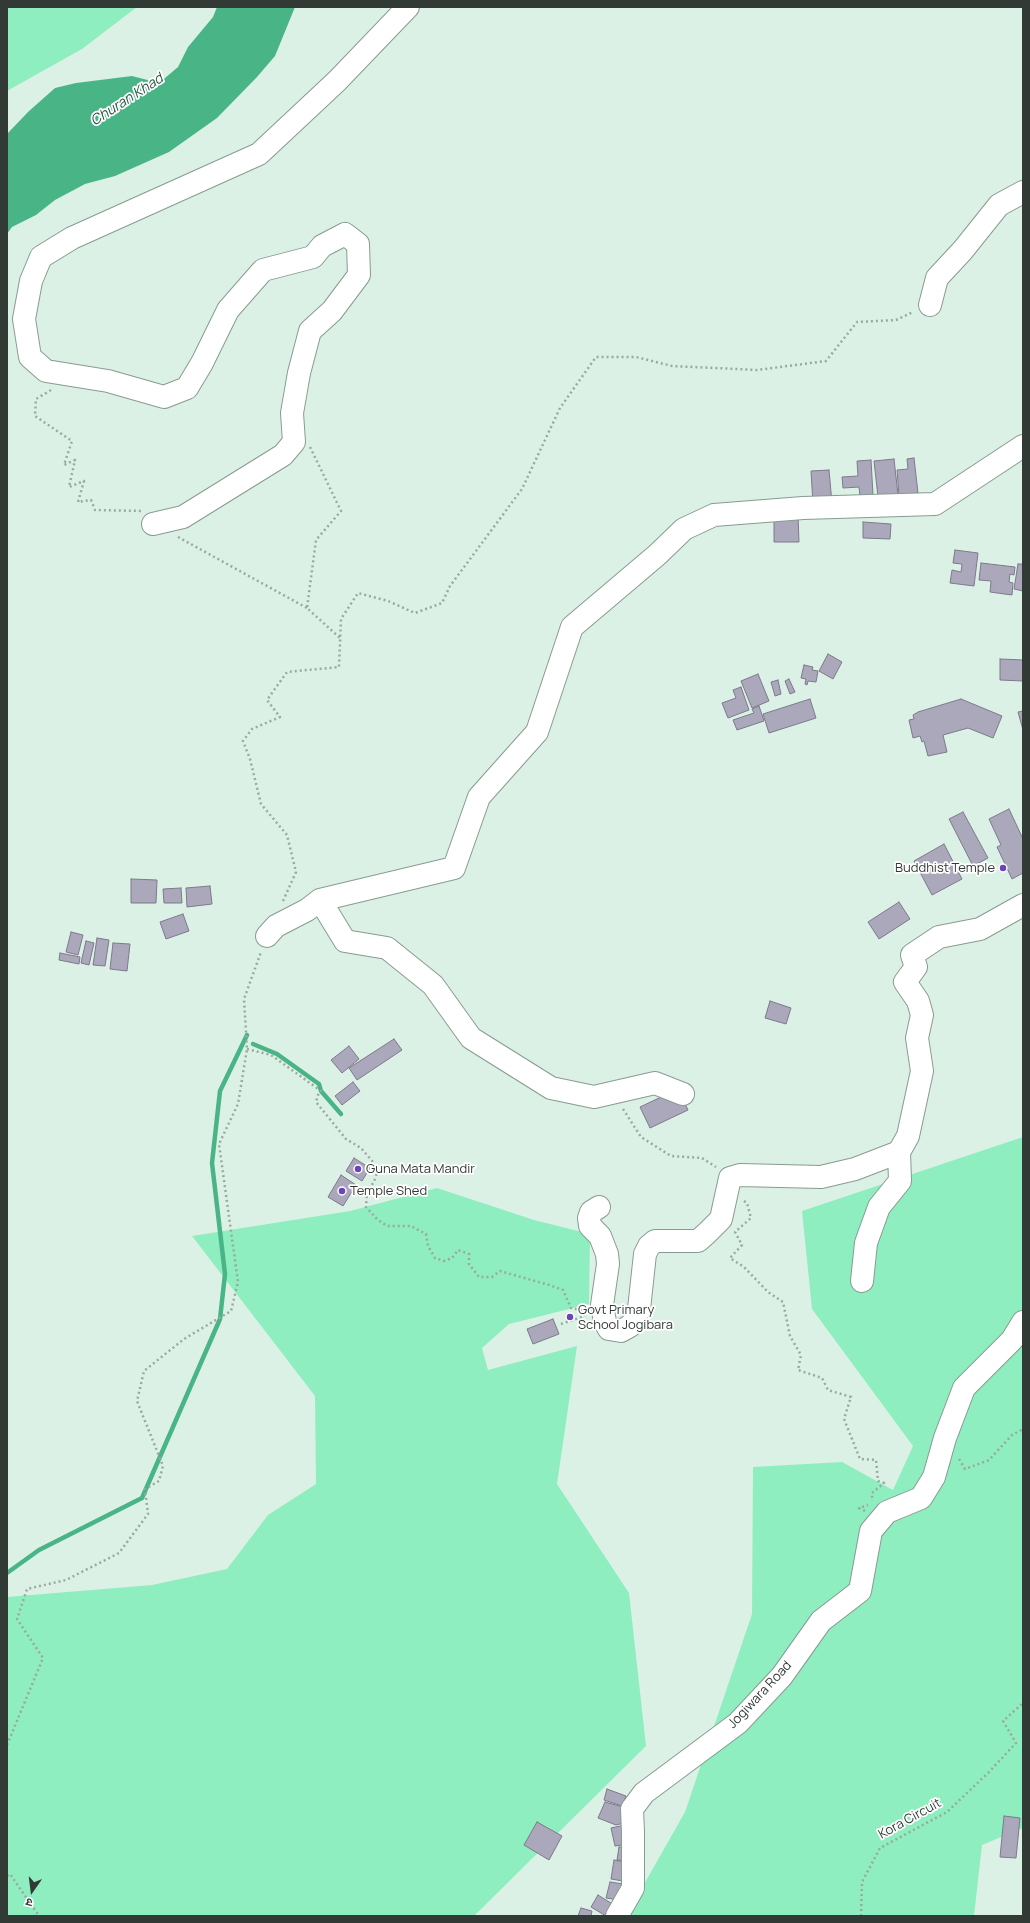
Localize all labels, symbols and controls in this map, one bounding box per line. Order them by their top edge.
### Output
water label: Churan Khad [88,70,166,130]
place label: Buddhist Temple [895,860,995,876]
marker: Buddhist Temple [998,863,1008,873]
place label: Guna Mata Mandir [366,1161,475,1177]
marker: Guna Mata Mandir [353,1164,363,1174]
place label: Temple Shed [350,1183,427,1199]
marker: Temple Shed [337,1186,347,1196]
place label: Govt Primary School Jogibara [578,1302,673,1333]
marker: Govt Primary School Jogibara [565,1312,575,1322]
street label: Jogiwara Road [725,1658,795,1732]
street label: Kora Circuit [876,1795,944,1843]
north arrow [12,1871,52,1911]
text: उ [24,1895,34,1911]

